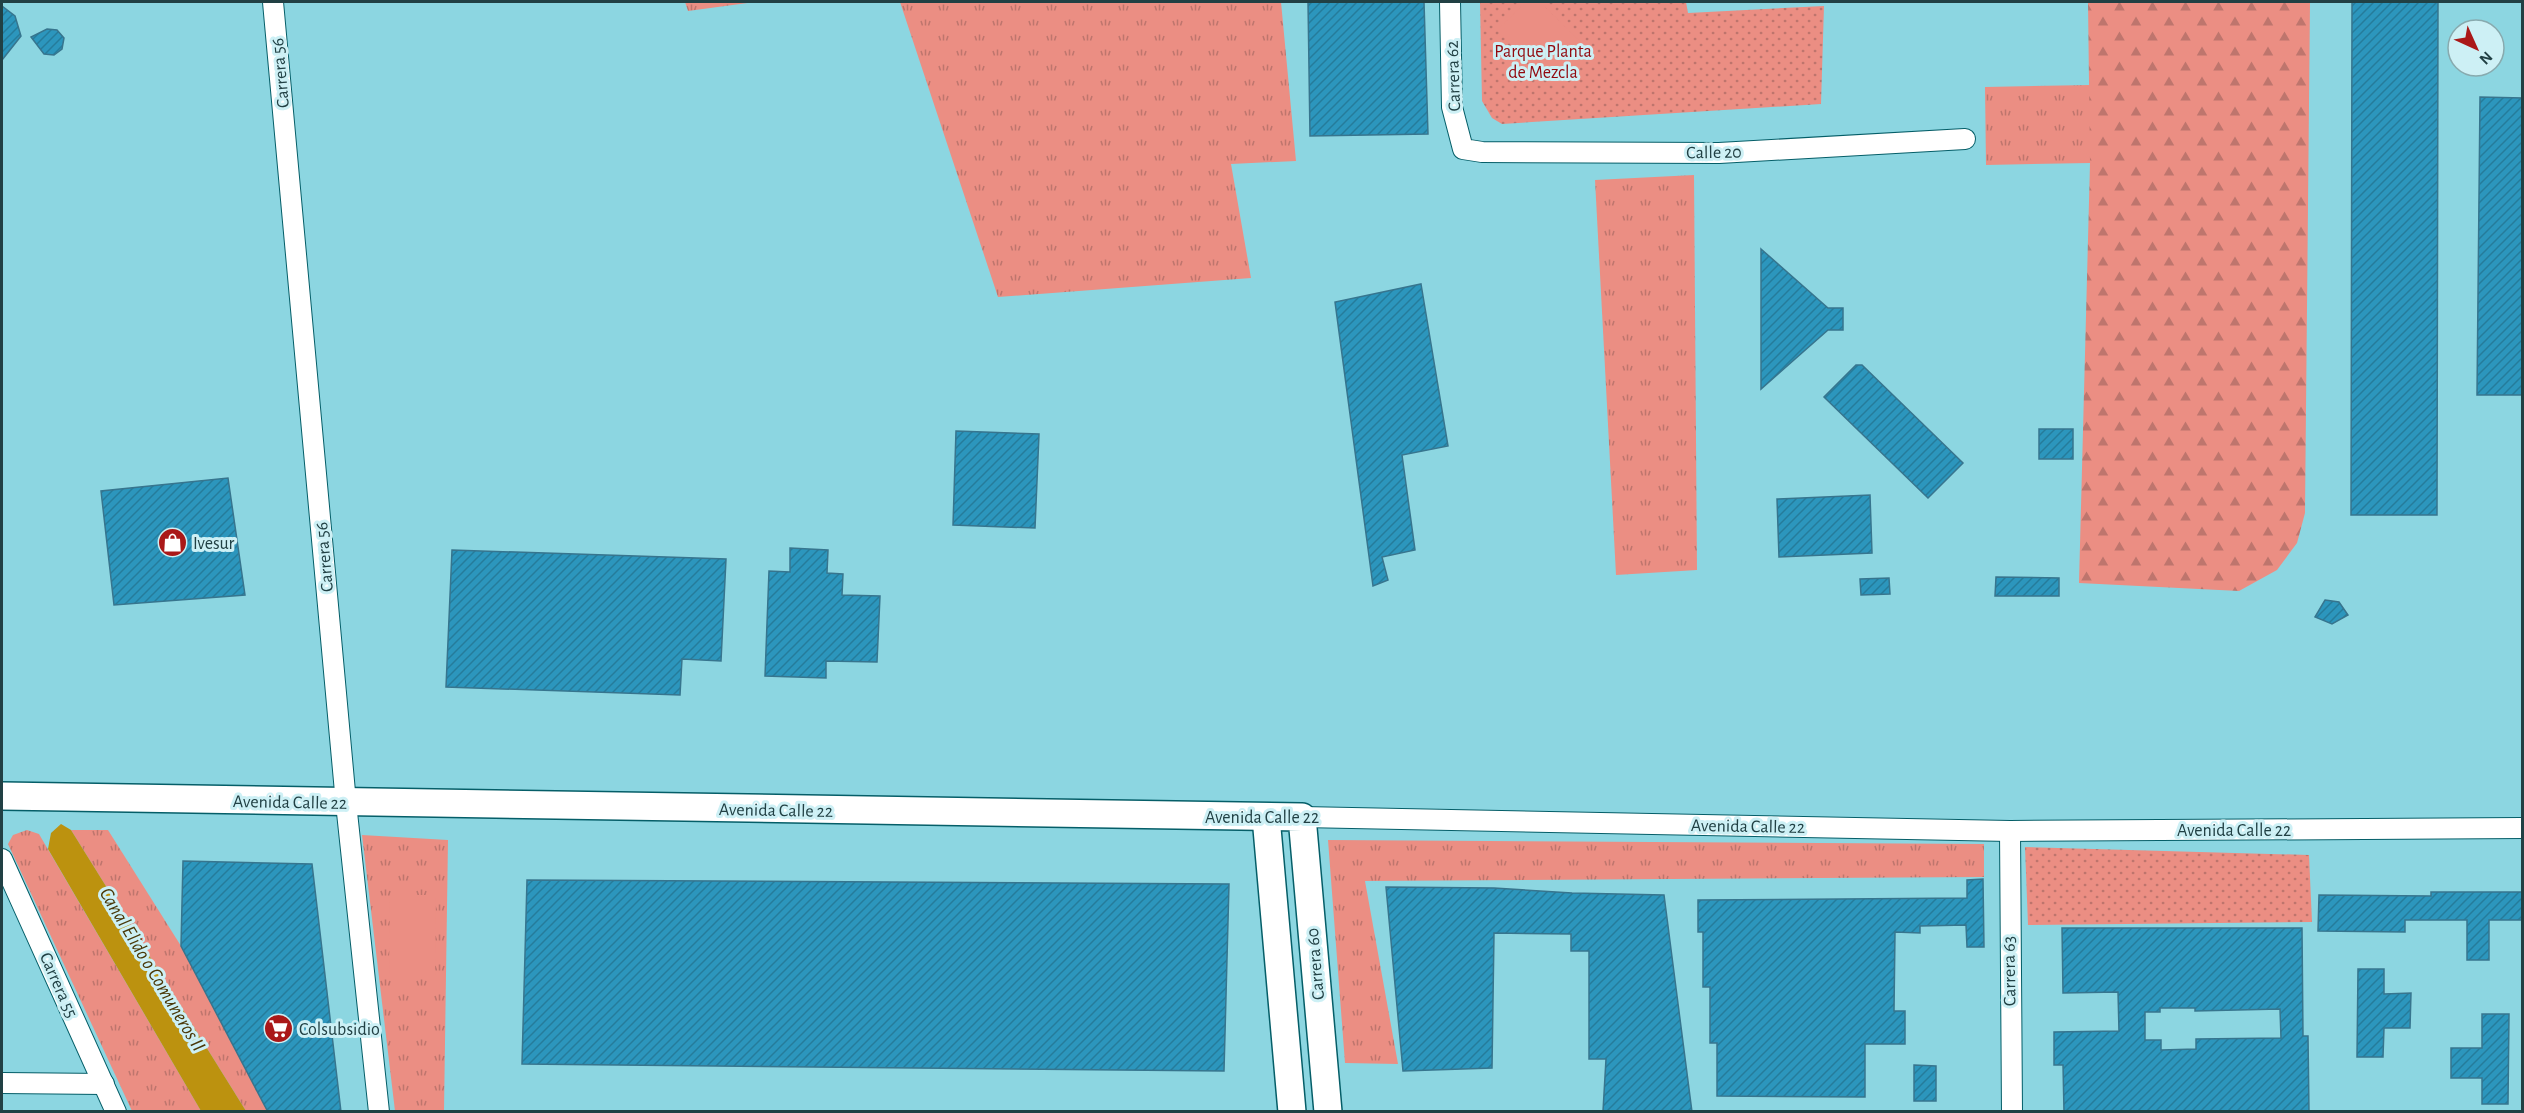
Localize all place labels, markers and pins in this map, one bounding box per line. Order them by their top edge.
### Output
shop icon: Ivesur [156,527,188,559]
place label: Ivesur [193,535,235,553]
supermarket icon: Colsubsidio [262,1013,294,1045]
place label: Colsubsidio [299,1021,380,1039]

